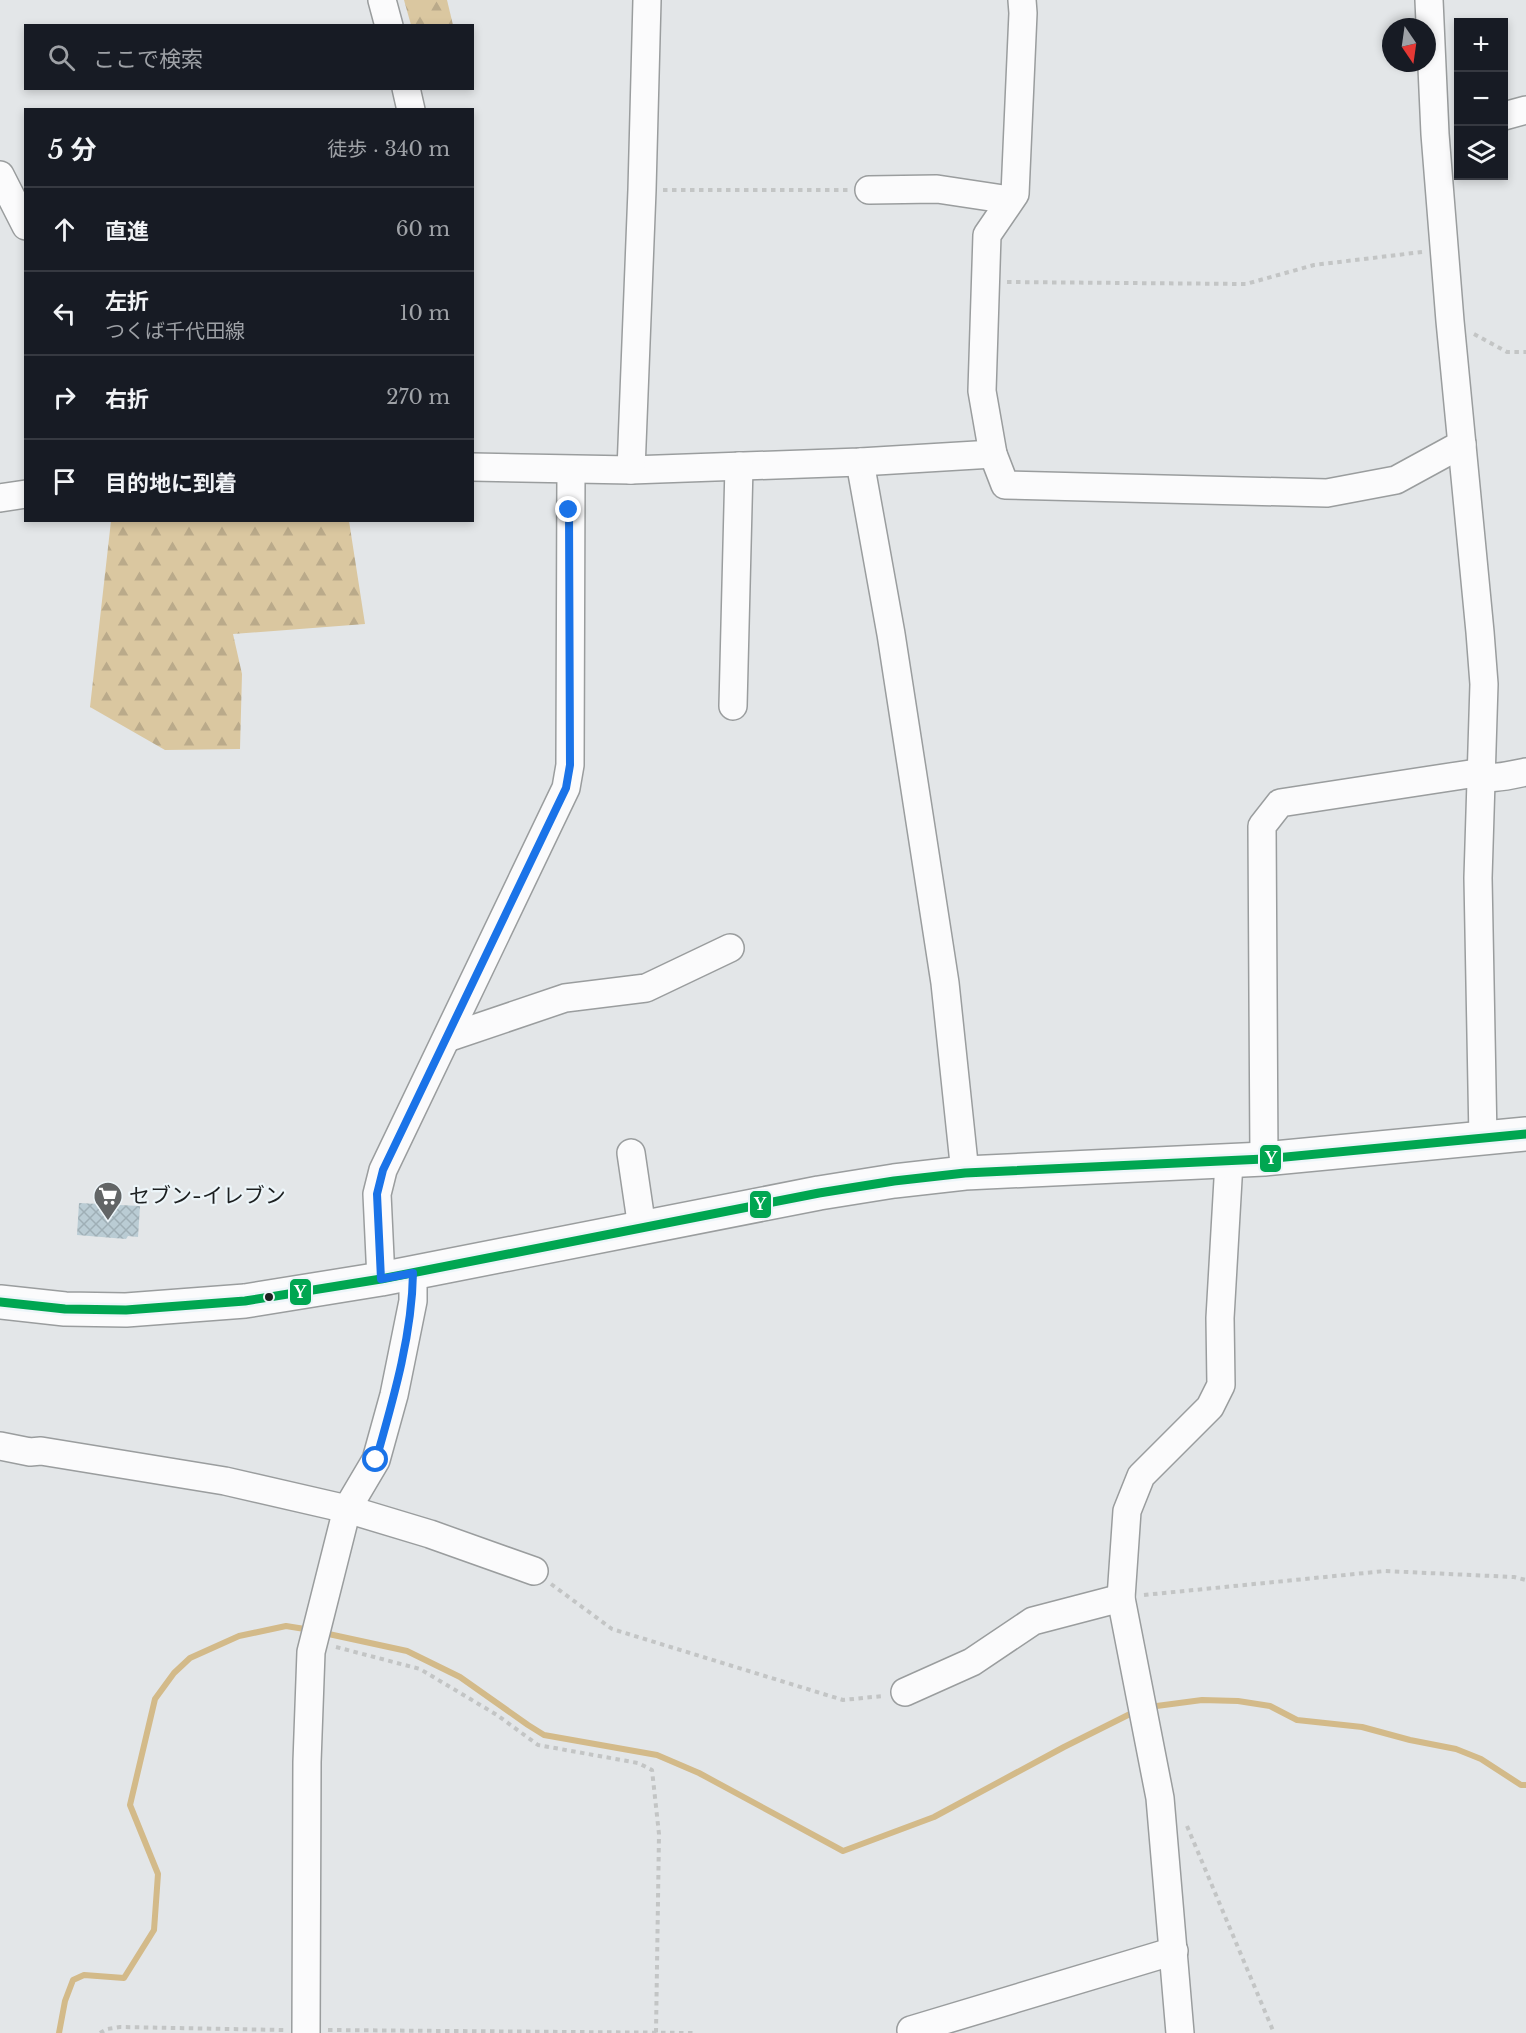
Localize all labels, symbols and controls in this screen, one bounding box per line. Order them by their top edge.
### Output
north arrow [1382,18,1436,72]
map controls [1454,18,1508,180]
button: + [1454,18,1508,72]
search box [24,24,474,90]
icon: search [45,41,78,74]
text: ここで検索 [93,46,203,73]
button: − [1454,72,1508,126]
button: layers [1454,126,1508,180]
text: 5 分 [48,134,96,166]
text: 徒歩 · 340 m [327,137,450,161]
icon: ahead [48,213,81,246]
text: 60 m [396,217,450,241]
text: 直進 [105,218,149,245]
text: 左折 [105,288,149,315]
icon: left [48,297,81,330]
text: 10 m [400,301,450,325]
text: つくば千代田線 [105,319,245,343]
icon: right [48,381,81,414]
text: 270 m [386,385,450,409]
text: 右折 [105,386,149,413]
icon: arrive [48,465,81,498]
text: 目的地に到着 [105,470,237,497]
route end [555,496,581,522]
line badge: Y [1259,1144,1282,1173]
text: Y [1264,1148,1278,1168]
supermarket icon: セブン-イレブン [92,1180,124,1222]
place label: セブン-イレブン [129,1183,286,1209]
line badge: Y [749,1190,772,1219]
text: Y [753,1194,767,1214]
line badge: Y [289,1278,312,1306]
text: Y [293,1282,307,1302]
unlabelled marker [263,1291,275,1303]
route start [362,1446,388,1472]

